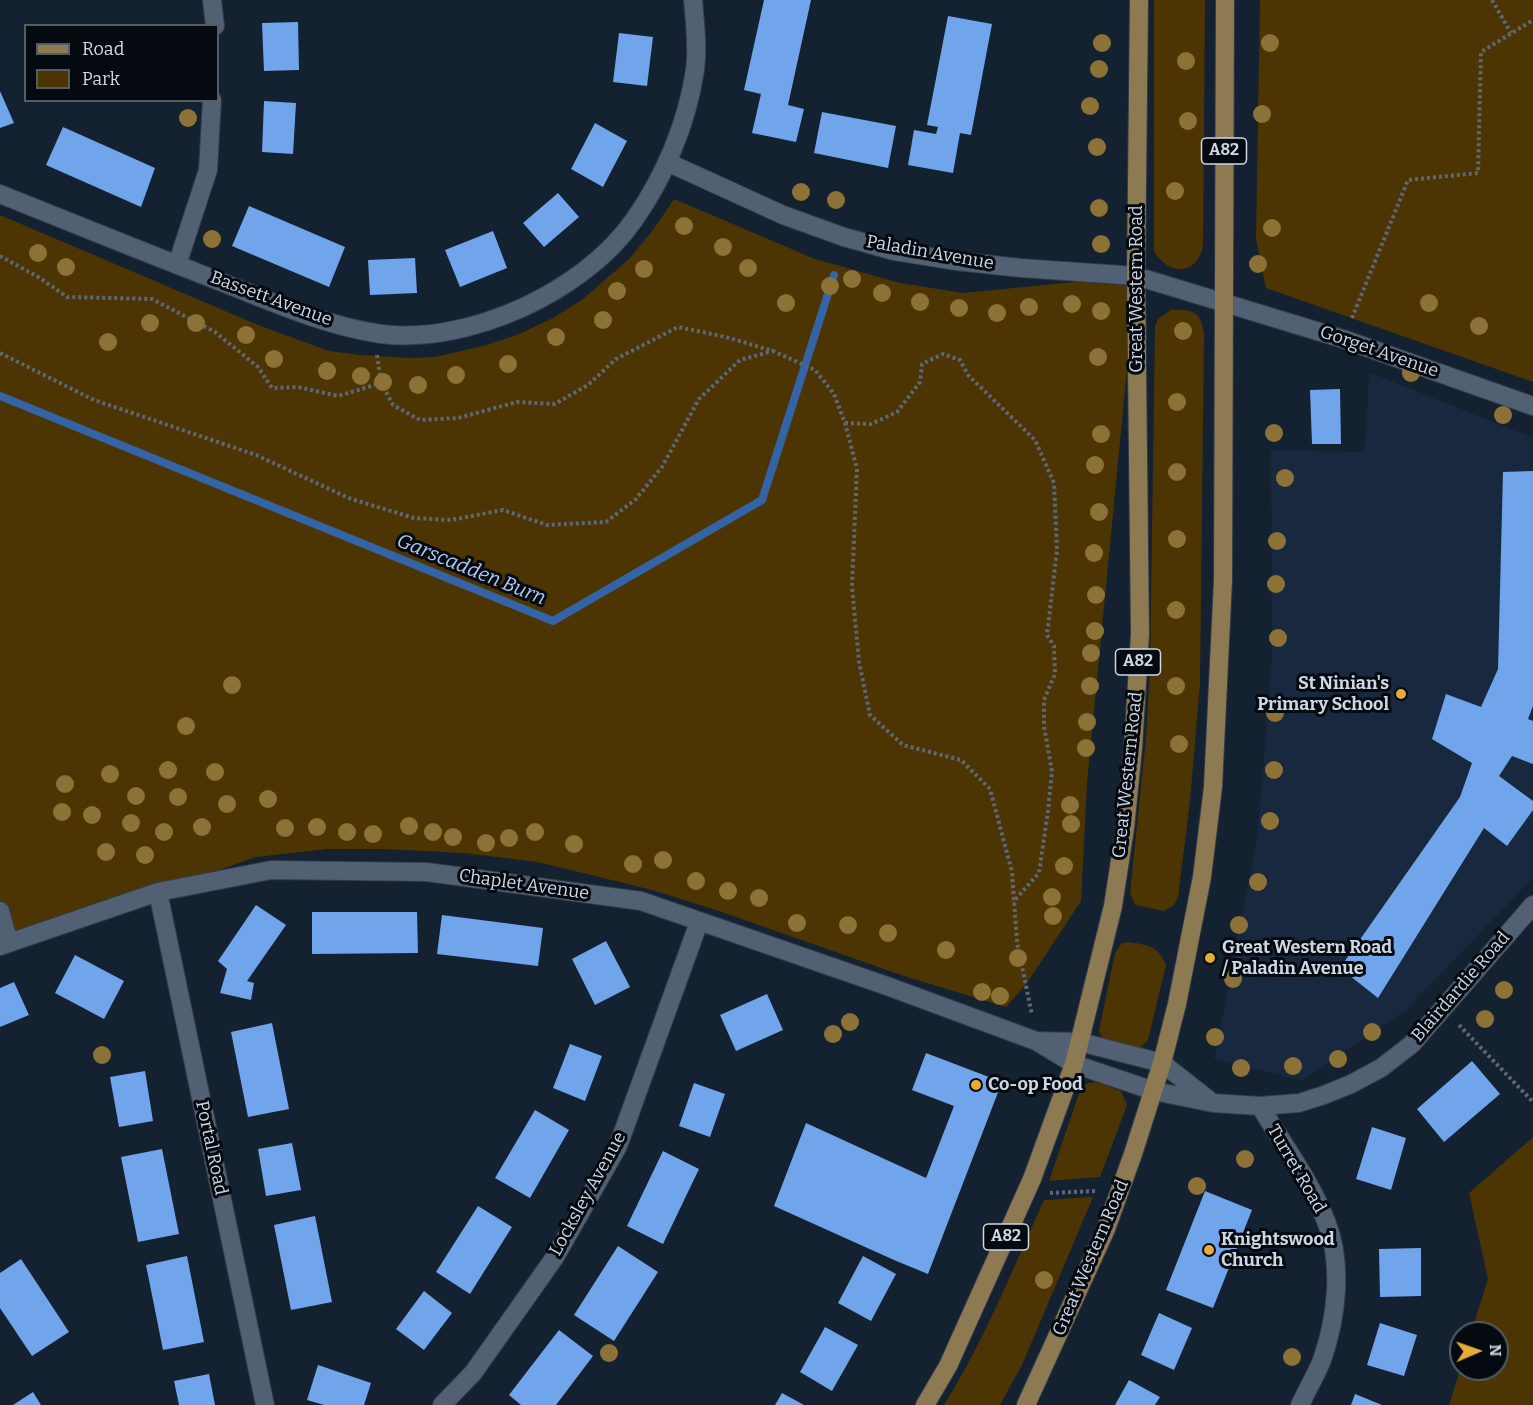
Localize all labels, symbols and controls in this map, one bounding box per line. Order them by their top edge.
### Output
legend [24,24,219,102]
text: Road [82,38,124,60]
text: Park [82,68,120,90]
road number: A82 [1202,138,1246,164]
street label: Great Western Road [1126,205,1148,373]
street label: Paladin Avenue [864,231,996,275]
street label: Bassett Avenue [207,267,335,331]
street label: Gorget Avenue [1317,322,1441,382]
water label: Garscadden Burn [393,529,549,611]
road number: A82 [1116,649,1160,675]
place label: St Ninian's Primary School [1257,673,1389,716]
marker: St Ninian's Primary School [1394,687,1408,701]
street label: Great Western Road [1109,691,1147,859]
street label: Chaplet Avenue [457,865,591,905]
street label: Blairdardie Road [1407,928,1515,1046]
place label: Great Western Road / Paladin Avenue [1222,937,1392,980]
marker: Great Western Road / Paladin Avenue [1203,951,1217,965]
place label: Co-op Food [988,1074,1083,1096]
marker: Co-op Food [969,1078,983,1092]
street label: Portal Road [190,1099,232,1197]
street label: Turret Road [1262,1121,1330,1217]
street label: Locksley Avenue [545,1128,631,1260]
street label: Great Western Road [1048,1177,1134,1339]
road number: A82 [984,1224,1028,1250]
place label: Knightswood Church [1221,1229,1335,1272]
marker: Knightswood Church [1202,1243,1216,1257]
north arrow [1449,1321,1509,1381]
text: N [1486,1344,1505,1357]

